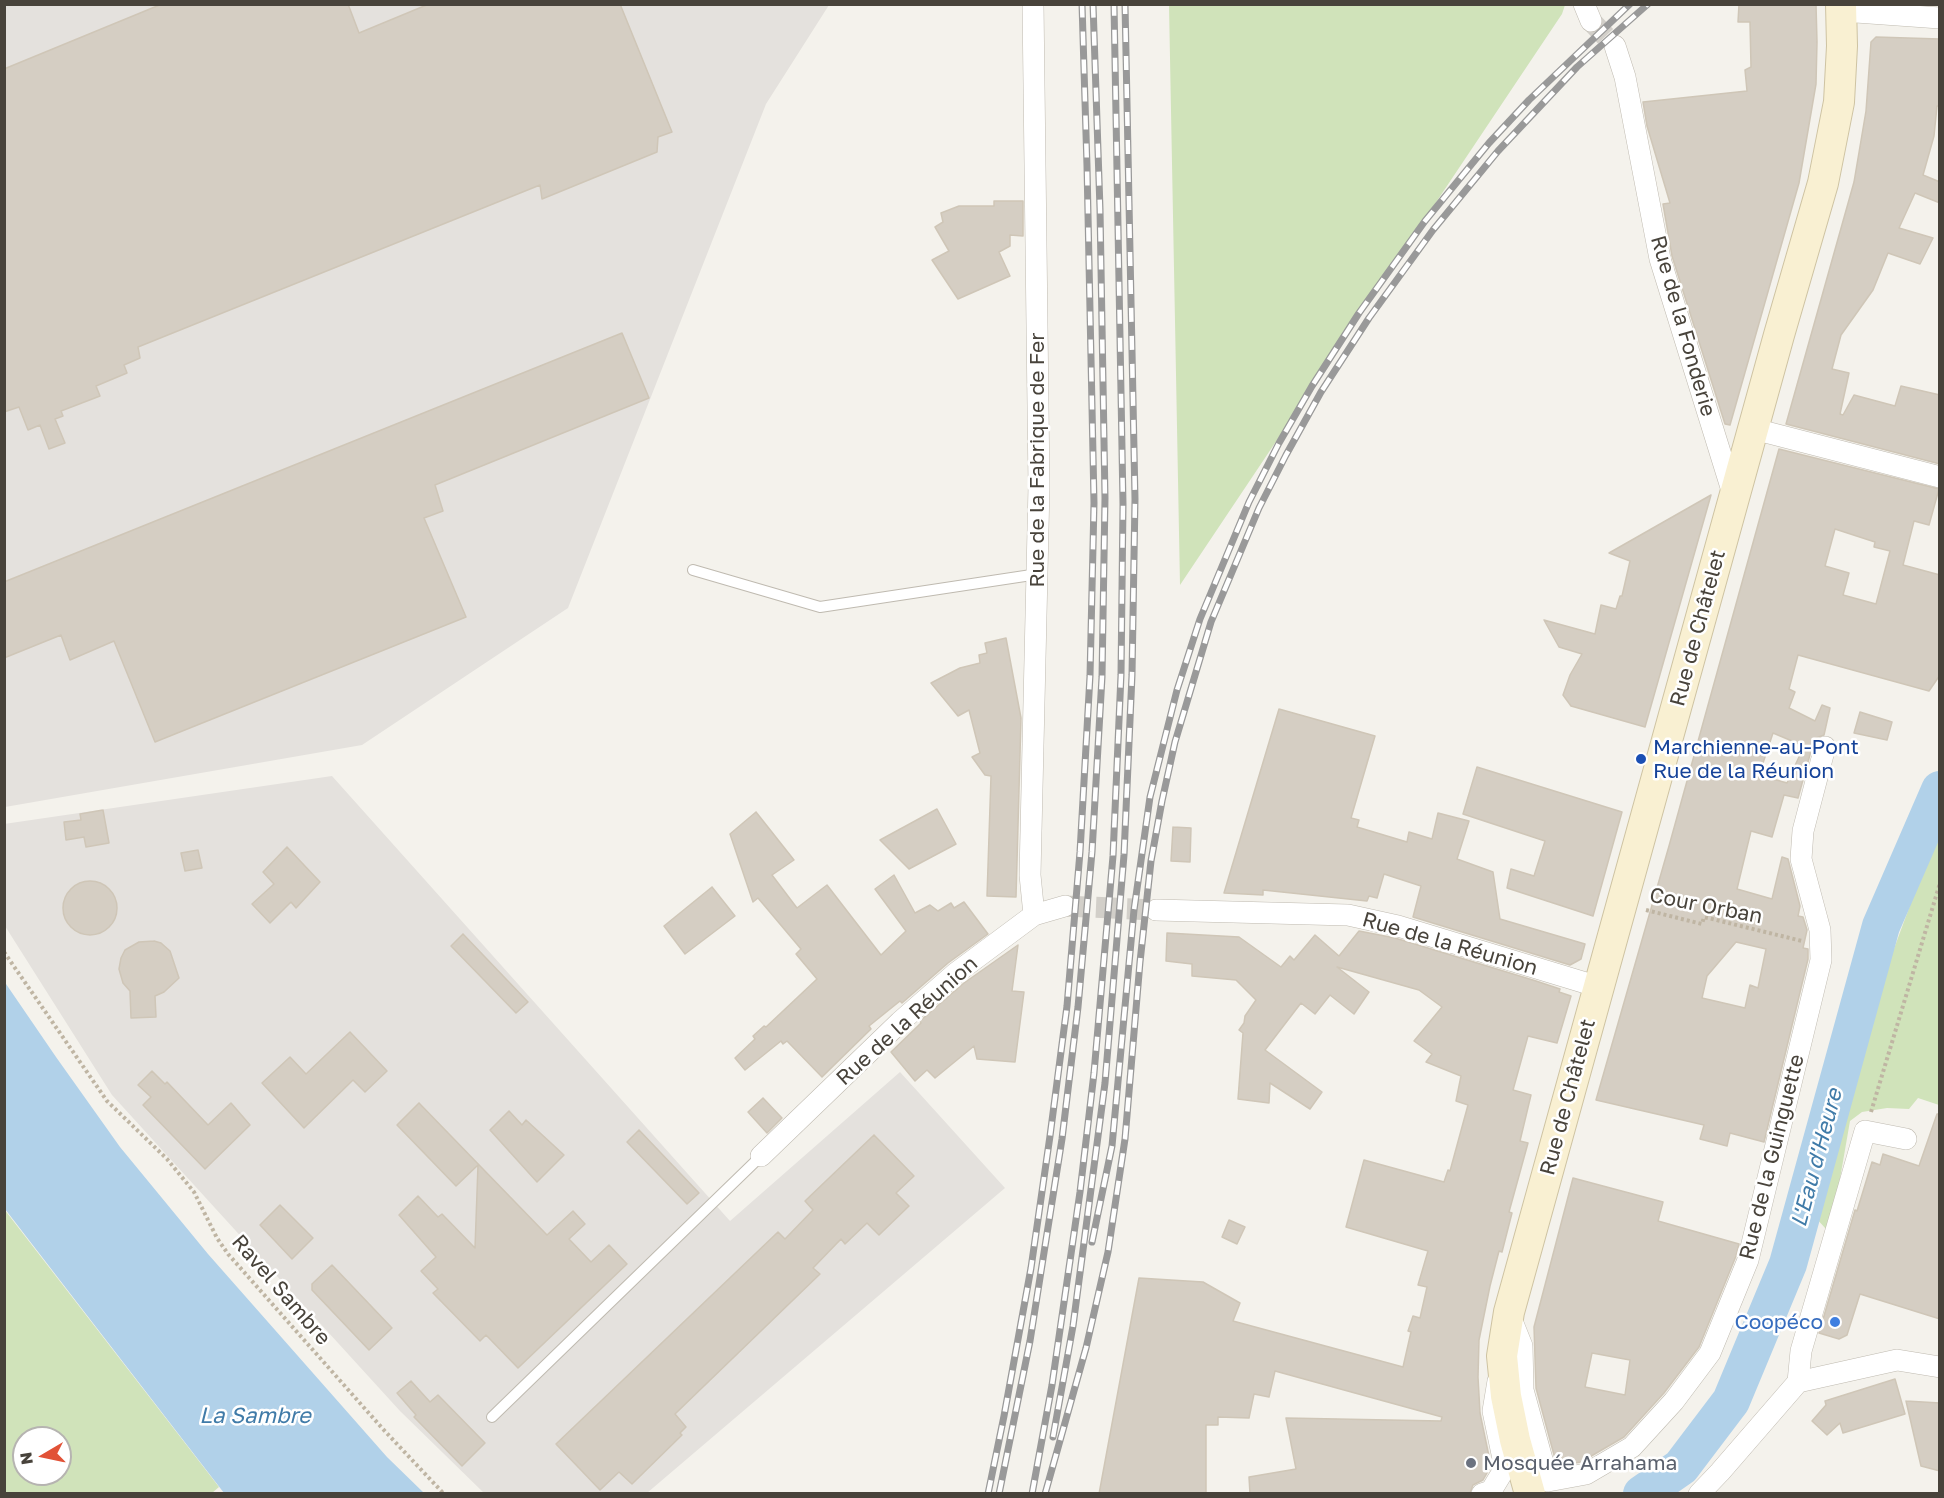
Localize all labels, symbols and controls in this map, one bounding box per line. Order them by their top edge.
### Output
street label: Rue de la Fonderie [1645,233,1721,419]
street label: Rue de la Fabrique de Fer [1024,333,1050,587]
street label: Rue de Châtelet [1665,547,1731,709]
place label: Marchienne-au-Pont Rue de la Réunion [1653,734,1859,784]
marker: Marchienne-au-Pont Rue de la Réunion [1634,752,1648,766]
street label: Cour Orban [1647,883,1765,929]
street label: Rue de la Réunion [1359,907,1541,981]
street label: Rue de la Réunion [831,951,983,1091]
street label: Rue de Châtelet [1535,1016,1601,1178]
street label: Rue de la Guinguette [1734,1052,1810,1262]
water label: L'Eau d'Heure [1786,1086,1848,1230]
street label: Ravel Sambre [226,1230,336,1350]
place label: Coopéco [1734,1309,1823,1335]
marker: Coopéco [1828,1315,1842,1329]
water label: La Sambre [199,1403,311,1429]
north arrow [12,1426,72,1486]
place label: Mosquée Arrahama [1483,1450,1677,1476]
text: N [15,1451,37,1466]
marker: Mosquée Arrahama [1464,1456,1478,1470]

